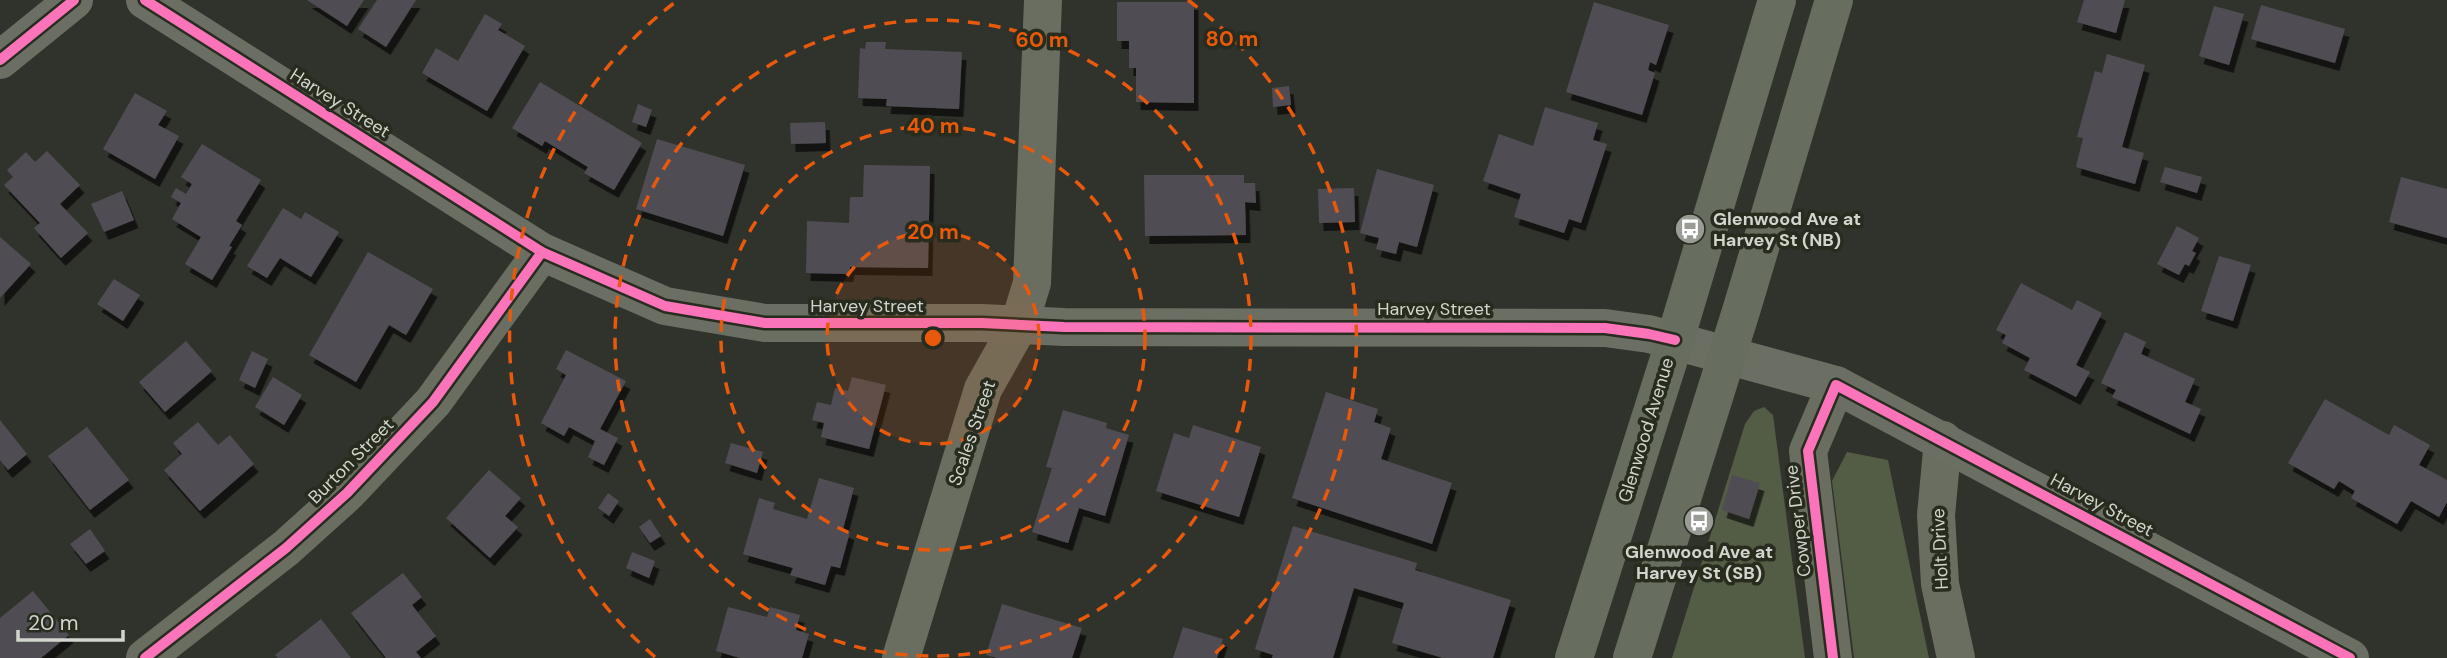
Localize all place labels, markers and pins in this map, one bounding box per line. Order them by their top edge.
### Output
place label: Glenwood Ave at Harvey St (NB) [1713,207,1861,252]
bus stop icon: Glenwood Ave at Harvey St (NB) [1673,212,1707,246]
centre of rings [921,326,945,350]
bus stop icon: Glenwood Ave at Harvey St (SB) [1682,504,1716,538]
place label: Glenwood Ave at Harvey St (SB) [1625,540,1773,585]

